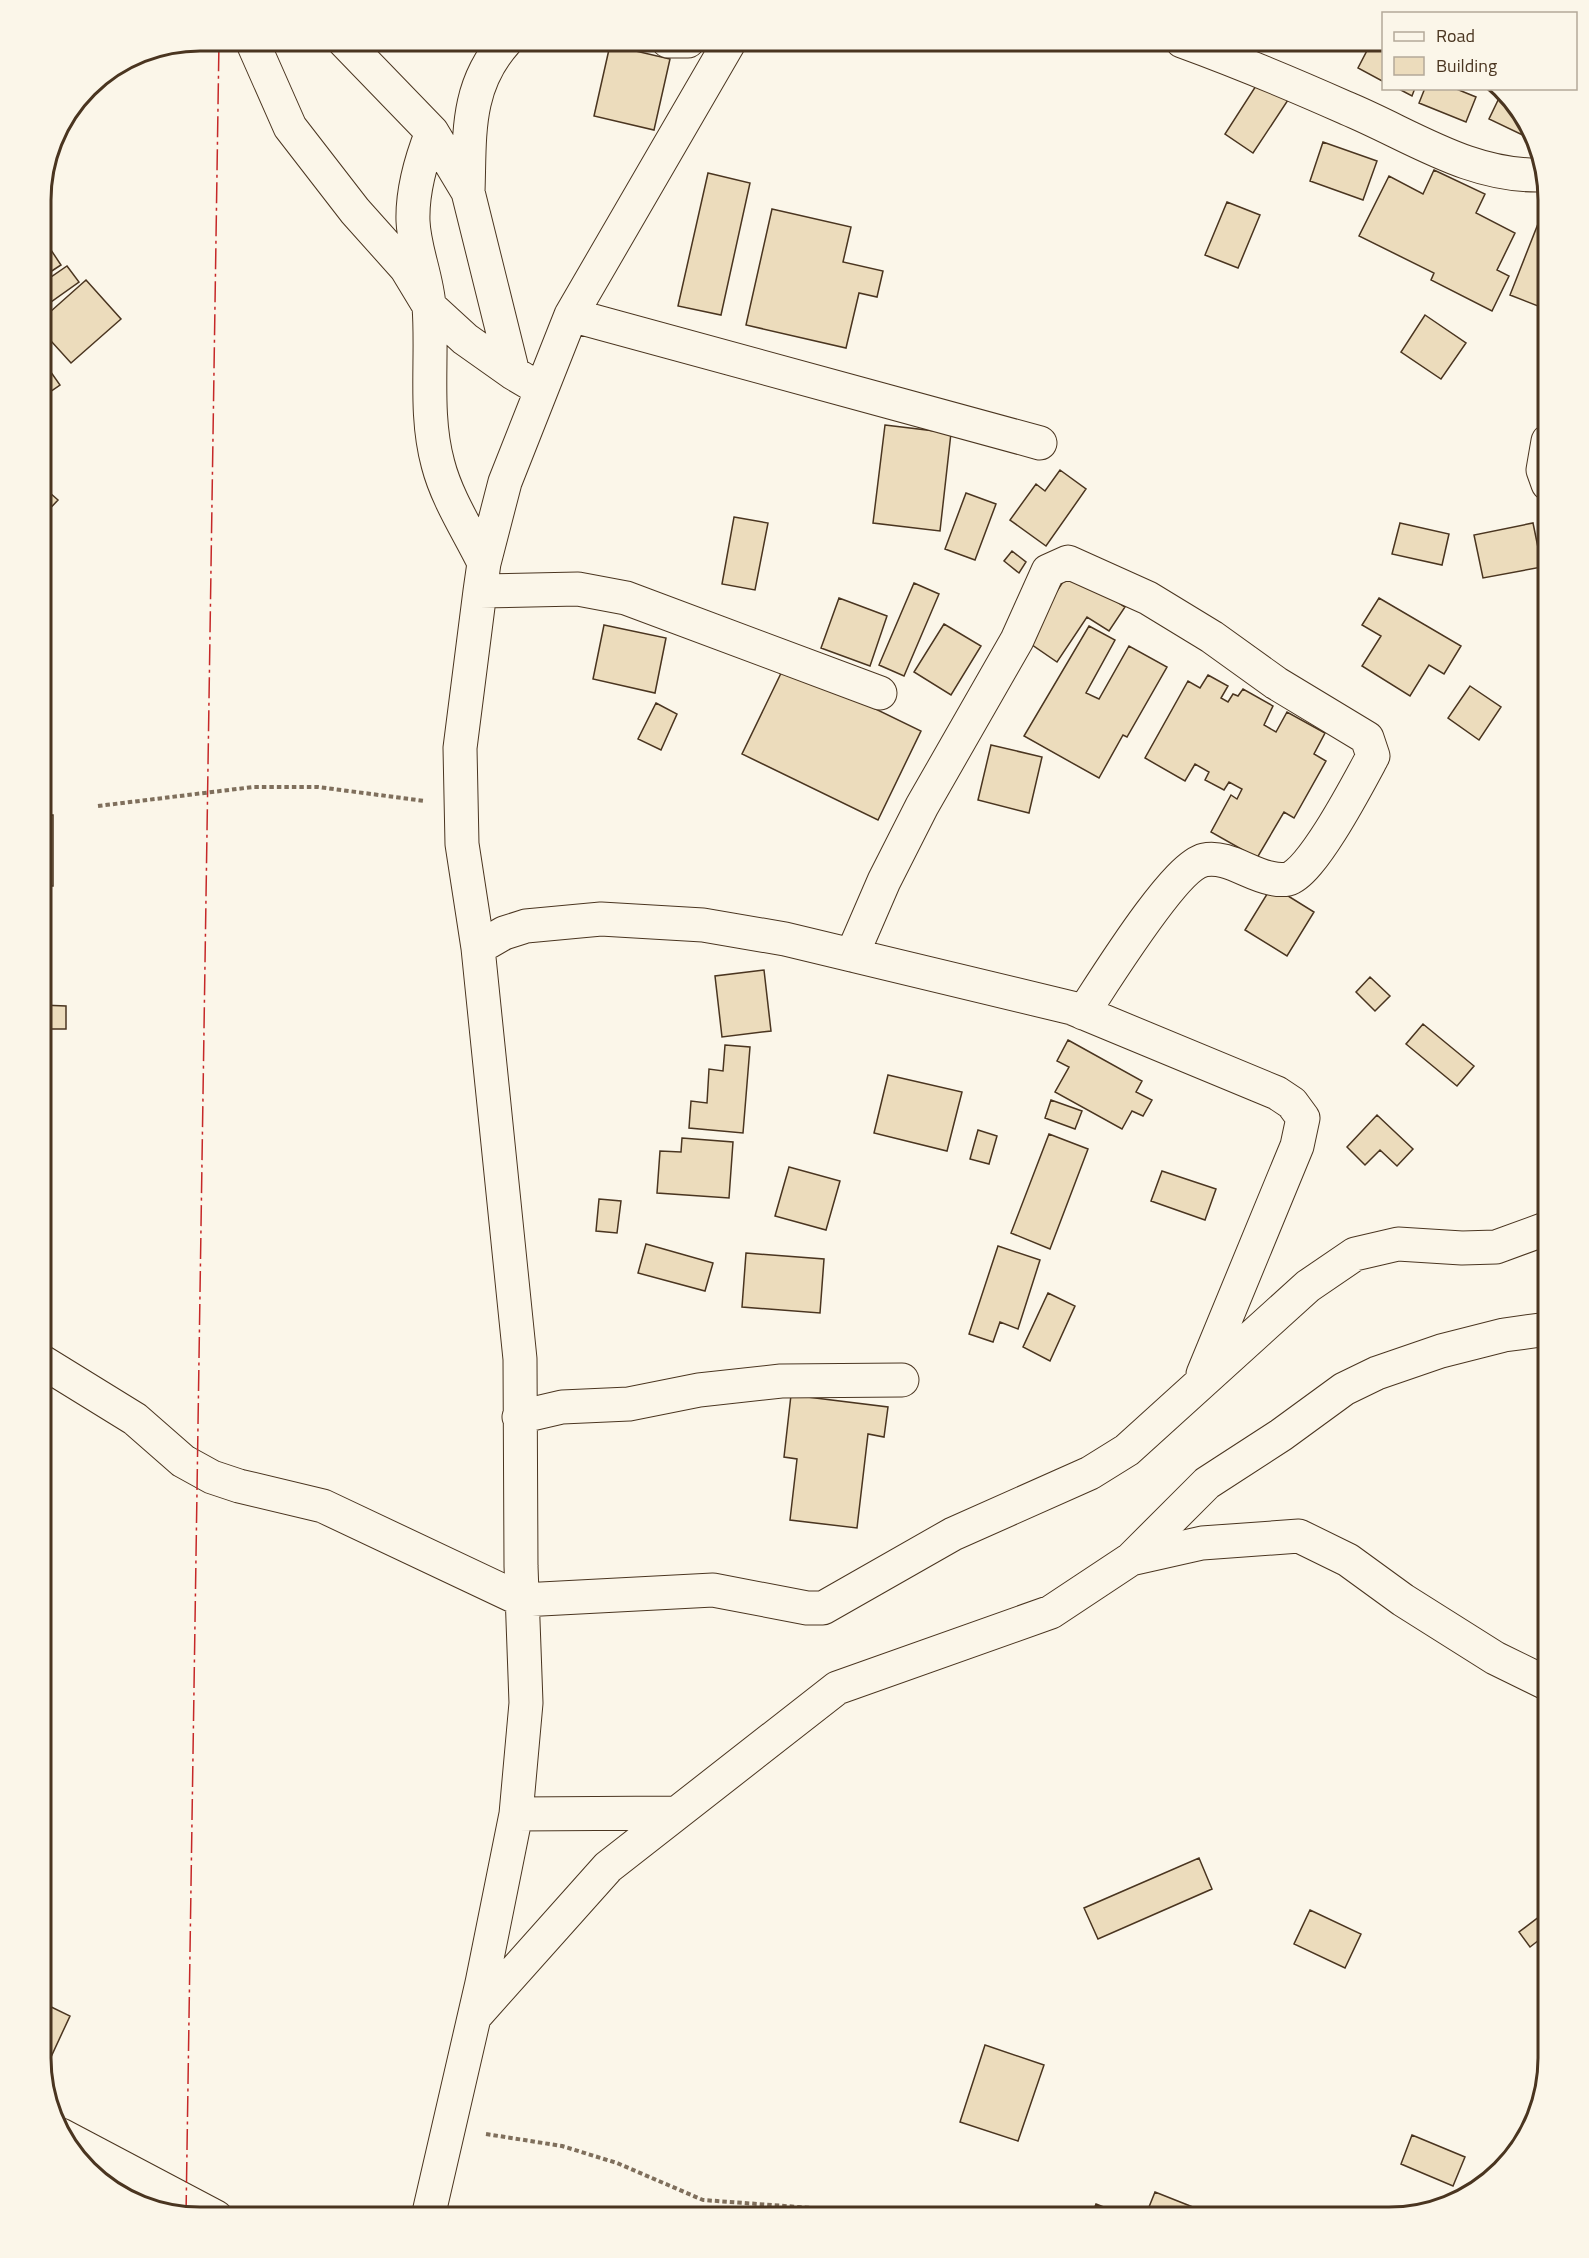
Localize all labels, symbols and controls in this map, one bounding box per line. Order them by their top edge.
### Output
legend [1382,12,1577,90]
text: Road [1436,22,1475,49]
text: Building [1436,52,1497,79]

